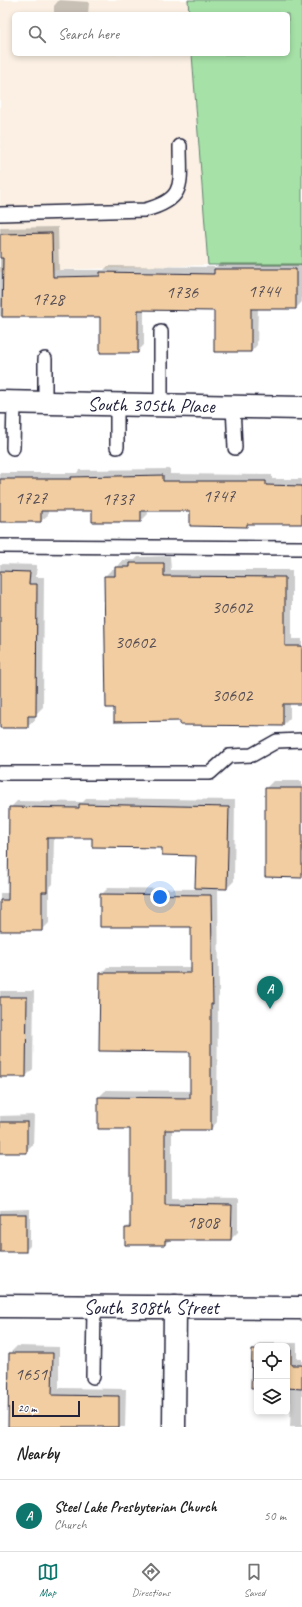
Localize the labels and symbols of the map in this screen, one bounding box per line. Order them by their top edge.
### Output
house number: 1744 [248,280,282,302]
house number: 1736 [166,281,199,303]
house number: 1728 [32,288,66,310]
street label: South 305th Place [87,391,216,419]
house number: 1747 [203,485,236,507]
house number: 1727 [15,487,48,509]
house number: 1737 [102,488,135,510]
house number: 30602 [212,596,254,618]
house number: 30602 [115,631,157,653]
house number: 30602 [212,684,254,706]
your location [150,887,170,907]
pin: A [257,976,283,1009]
house number: 1808 [187,1211,221,1233]
street label: South 308th Street [83,1295,221,1320]
house number: 1651 [15,1363,48,1385]
scale bar [12,1399,80,1418]

